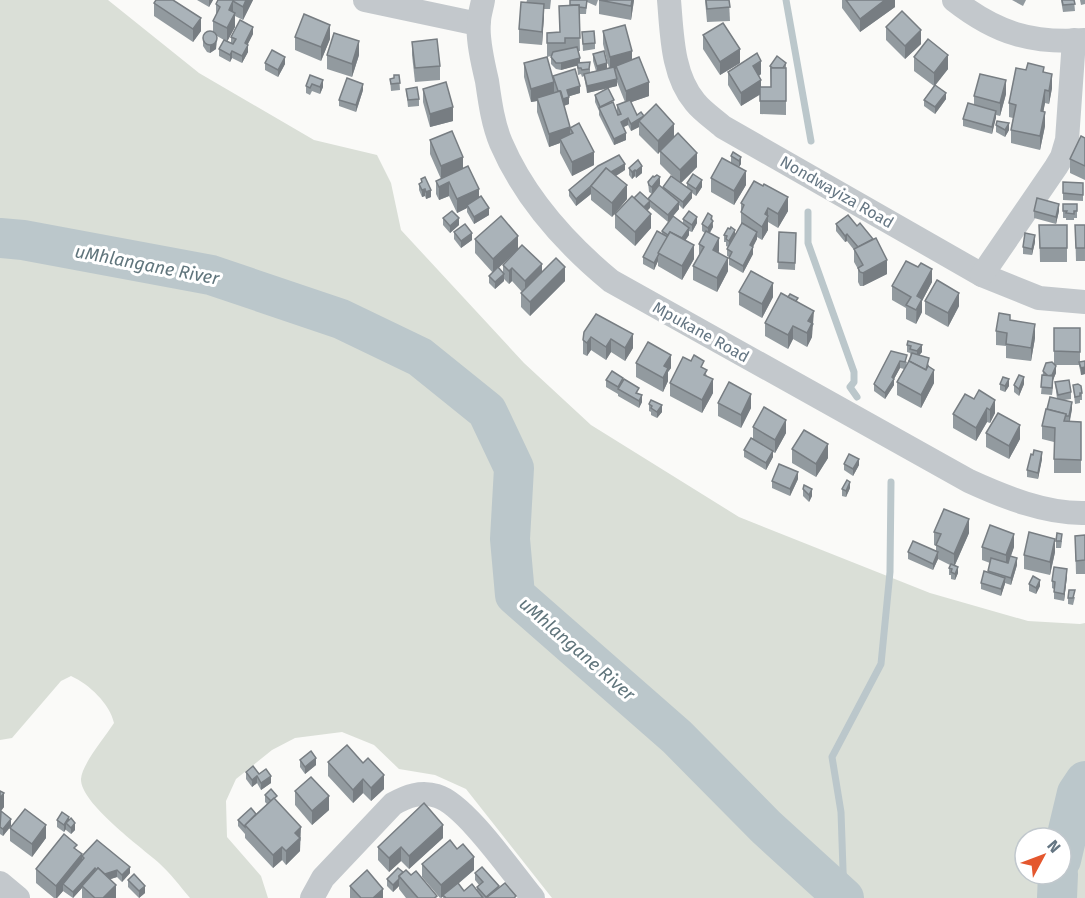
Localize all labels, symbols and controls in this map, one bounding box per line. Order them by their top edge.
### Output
street label: Nondwayiza Road [777,152,897,232]
water label: uMhlangane River [73,240,222,290]
street label: Mpukane Road [650,298,752,366]
water label: uMhlangane River [515,593,640,706]
north arrow [1013,826,1073,886]
text: N [1043,836,1065,857]

